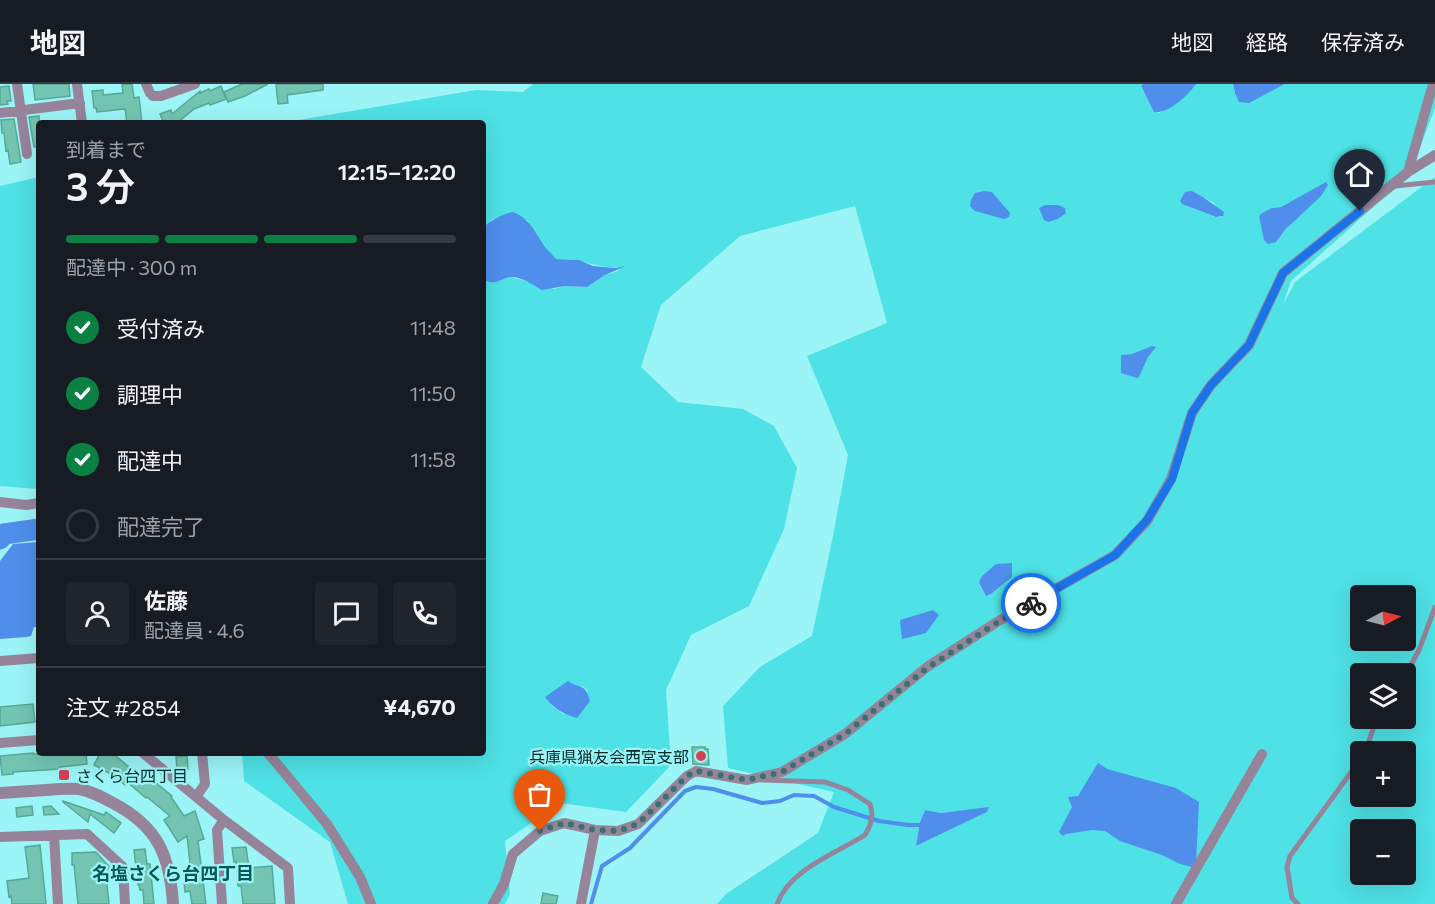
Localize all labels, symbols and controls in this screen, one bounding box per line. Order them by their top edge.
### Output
text: 地図 [30,25,86,59]
text: 地図 [1171,29,1213,54]
text: 経路 [1246,29,1288,54]
text: 保存済み [1321,29,1405,54]
text: 到着まで [66,137,146,161]
pin [1334,149,1385,211]
text: 12:15–12:20 [338,158,456,185]
icon: home [1343,158,1376,191]
text: 3 分 [66,161,135,209]
text: 配達中 · 300 m [66,255,197,279]
icon: check [66,311,99,344]
text: 受付済み [117,315,205,342]
text: 11:48 [410,315,456,339]
icon: check [66,377,99,410]
text: 調理中 [117,381,183,408]
text: 11:50 [410,381,456,405]
icon: check [66,443,99,476]
text: 配達中 [117,447,183,474]
text: 11:58 [411,447,456,471]
text: 配達完了 [117,513,205,540]
courier [1001,573,1061,633]
button: person [66,582,129,645]
button: chat [315,582,378,645]
button: phone [393,582,456,645]
north arrow [1350,585,1416,651]
map controls [1350,585,1416,885]
text: 佐藤 [144,587,188,614]
icon: bike [1015,587,1048,620]
text: 配達員 · 4.6 [144,618,245,642]
button: layers [1350,663,1416,729]
text: ¥4,670 [383,693,456,720]
text: 注文 #2854 [66,694,181,721]
button: + [1350,741,1416,807]
place label: 兵庫県猟友会西宮支部 [529,747,689,766]
marker: 兵庫県猟友会西宮支部 [694,749,708,763]
place label: さくら台四丁目 [76,766,188,785]
marker: さくら台四丁目 [57,768,71,782]
pin [514,769,565,831]
icon: bag [523,778,556,811]
button: − [1350,819,1416,885]
district label: 名塩さくら台四丁目 [92,862,254,884]

